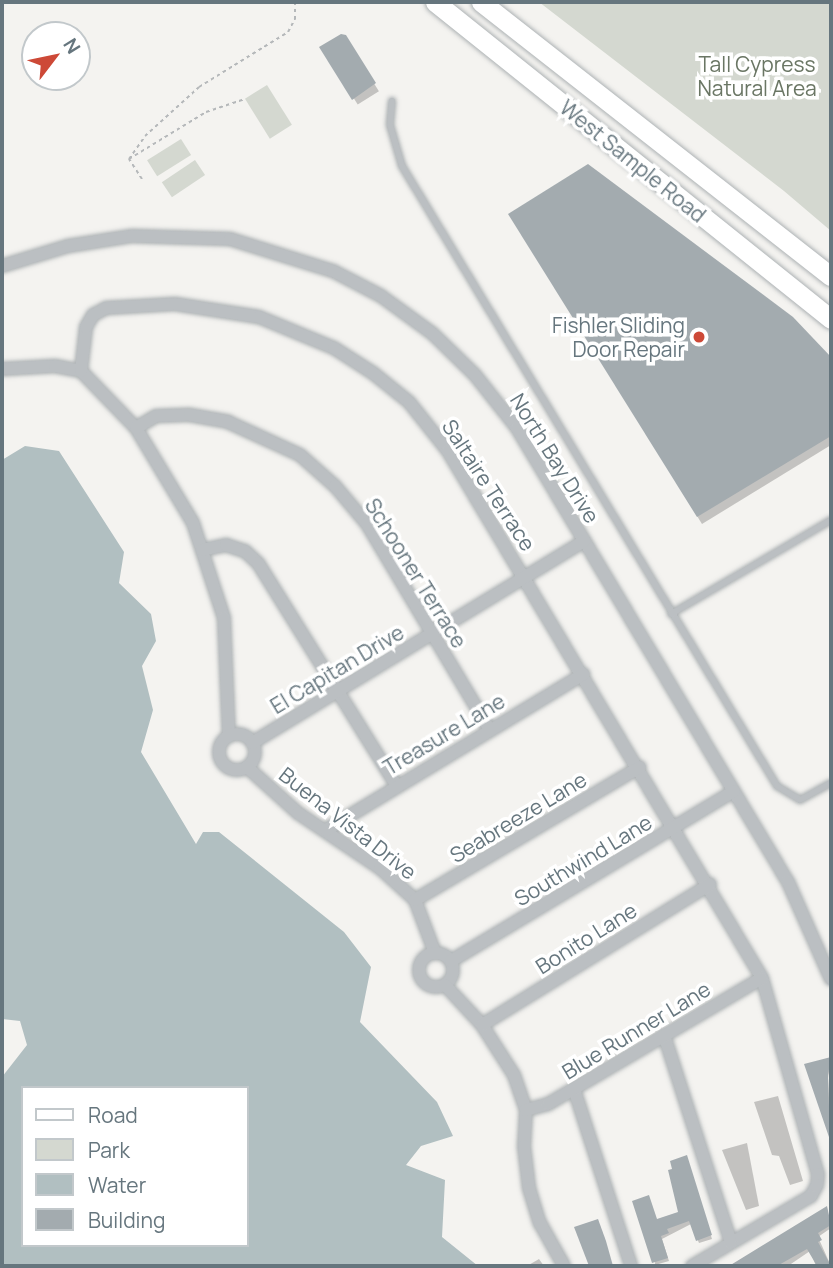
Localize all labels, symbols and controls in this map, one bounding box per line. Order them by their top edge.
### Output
north arrow [21,21,91,91]
text: N [57,33,87,59]
park label: Tall Cypress Natural Area [697,51,817,101]
street label: West Sample Road [555,94,711,228]
place label: Fishler Sliding Door Repair [552,312,685,362]
marker: Fishler Sliding Door Repair [691,329,707,345]
street label: North Bay Drive [505,389,605,527]
street label: Saltaire Terrace [437,415,541,555]
street label: Schooner Terrace [360,494,472,652]
street label: El Capitan Drive [266,619,408,719]
street label: Treasure Lane [379,688,509,780]
street label: Buena Vista Drive [274,762,422,884]
street label: Seabreeze Lane [445,766,591,868]
street label: Southwind Lane [510,809,656,911]
street label: Bonito Lane [531,897,641,979]
street label: Blue Runner Lane [557,976,715,1084]
legend [21,1086,248,1247]
text: Road [88,1101,138,1129]
text: Park [88,1136,130,1164]
text: Water [88,1171,146,1199]
text: Building [88,1206,165,1234]

